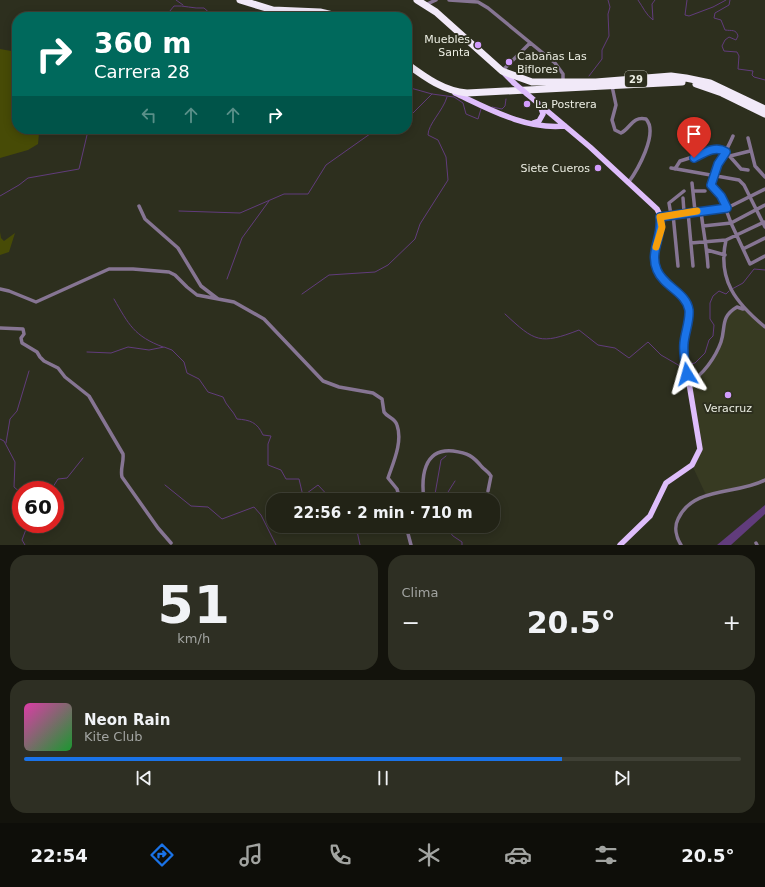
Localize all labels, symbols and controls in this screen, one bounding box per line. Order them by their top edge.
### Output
text: 360 m [94,27,191,60]
icon: right [28,28,80,80]
place label: Muebles Santa [424,33,470,59]
marker: Muebles Santa [473,40,483,50]
place label: Cabañas Las Biflores [517,50,587,76]
marker: Cabañas Las Biflores [504,57,514,67]
text: Carrera 28 [94,61,190,82]
road number: 29 [625,71,647,87]
place label: La Postrera [535,98,597,111]
marker: La Postrera [522,99,532,109]
icon: left [138,104,160,126]
icon: ahead [180,104,202,126]
icon: ahead [222,104,244,126]
icon: right [264,104,286,126]
pin [677,117,711,158]
icon: arrive [683,123,705,145]
place label: Siete Cueros [520,162,590,175]
marker: Siete Cueros [593,163,603,173]
position arrow [666,353,708,395]
marker: Veracruz [723,390,733,400]
place label: Veracruz [704,402,752,415]
speed limit sign: 60 [12,481,64,533]
text: 22:56 · 2 min · 710 m [293,504,473,522]
text: 51 [158,575,230,635]
text: Clima [402,585,438,600]
text: 20.5° [527,605,616,640]
text: − [402,610,420,635]
text: + [723,610,741,635]
text: km/h [177,631,210,646]
text: Neon Rain [84,711,170,729]
text: Kite Club [84,729,143,744]
icon: previous [133,767,155,789]
icon: pause [372,767,394,789]
icon: next [611,767,633,789]
icon: directions [148,841,176,869]
icon: music [237,841,265,869]
icon: phone [326,841,354,869]
icon: climate [415,841,443,869]
icon: car [504,841,532,869]
icon: filters [592,841,620,869]
text: 22:54 [30,845,88,866]
text: 20.5° [681,845,735,866]

